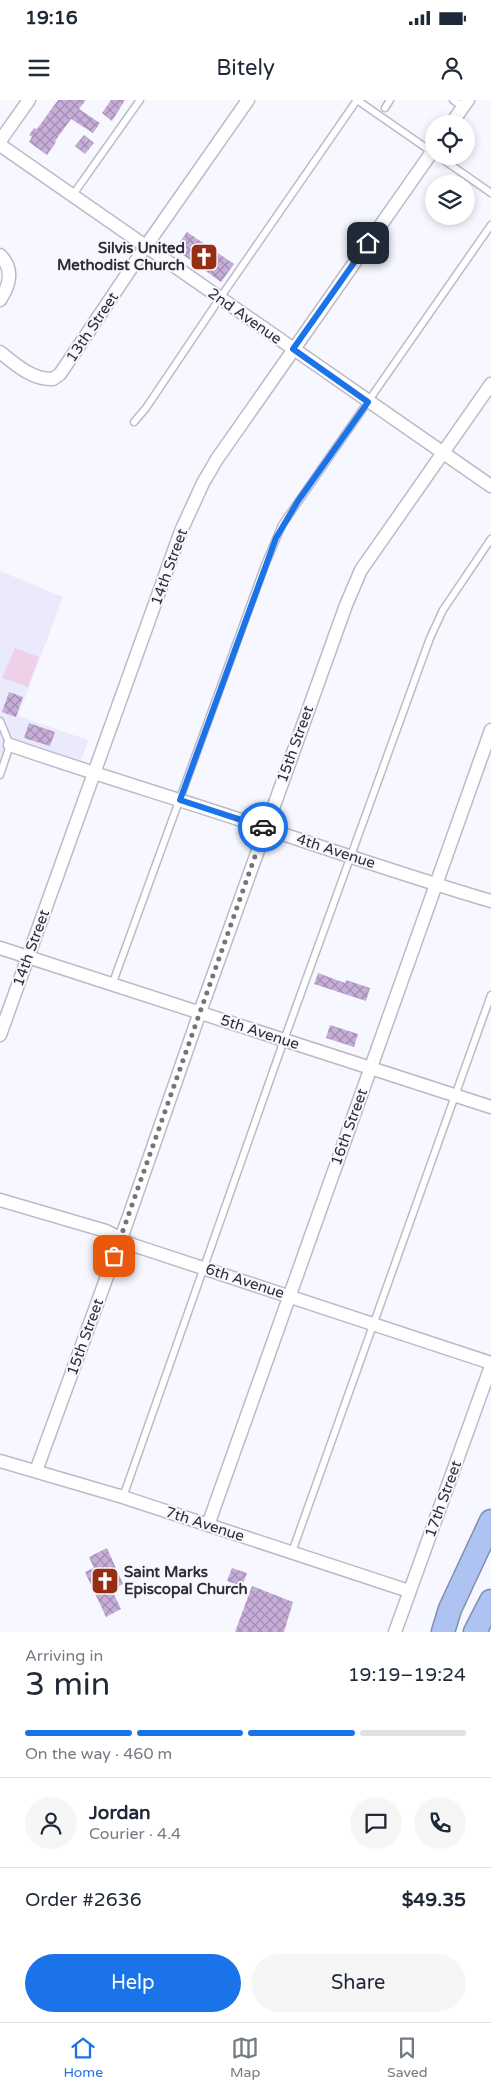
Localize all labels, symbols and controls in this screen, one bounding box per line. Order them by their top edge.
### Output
text: 19:16 [25,7,78,29]
icon: menu [25,54,53,82]
icon: person [438,54,466,82]
text: Bitely [216,55,275,81]
map controls [425,115,475,225]
button: locate [425,115,475,165]
button: layers [425,175,475,225]
pin [347,222,389,264]
icon: home [354,229,382,257]
place label: Silvis United Methodist Church [57,239,185,274]
church icon: Silvis United Methodist Church [189,242,219,272]
street label: 2nd Avenue [205,284,285,348]
street label: 13th Street [62,288,122,365]
street label: 14th Street [147,526,191,608]
street label: 15th Street [273,703,317,785]
courier [238,802,288,852]
icon: car [249,813,277,841]
street label: 4th Avenue [294,830,378,872]
street label: 14th Street [9,907,53,989]
street label: 5th Avenue [218,1011,302,1053]
street label: 16th Street [327,1086,371,1168]
pin [93,1235,135,1277]
icon: bag [100,1242,128,1270]
street label: 6th Avenue [203,1260,287,1302]
street label: 15th Street [63,1296,107,1378]
street label: 17th Street [421,1458,465,1540]
street label: 7th Avenue [163,1503,247,1545]
place label: Saint Marks Episcopal Church [124,1563,248,1599]
church icon: Saint Marks Episcopal Church [90,1566,120,1596]
text: Arriving in [25,1646,103,1666]
text: 19:19–19:24 [348,1664,466,1686]
text: 3 min [25,1666,110,1704]
text: On the way · 460 m [25,1744,172,1764]
button: person [25,1797,77,1849]
button: chat [350,1797,402,1849]
button: phone [414,1797,466,1849]
text: Jordan [89,1802,151,1824]
text: Courier · 4.4 [89,1824,181,1844]
text: Order #2636 [25,1889,142,1911]
text: $49.35 [402,1889,466,1911]
button: Help [25,1954,241,2012]
button: Share [251,1954,466,2012]
tab: Home [63,2034,103,2081]
tab: Map [230,2034,260,2081]
tab: Saved [387,2034,428,2081]

